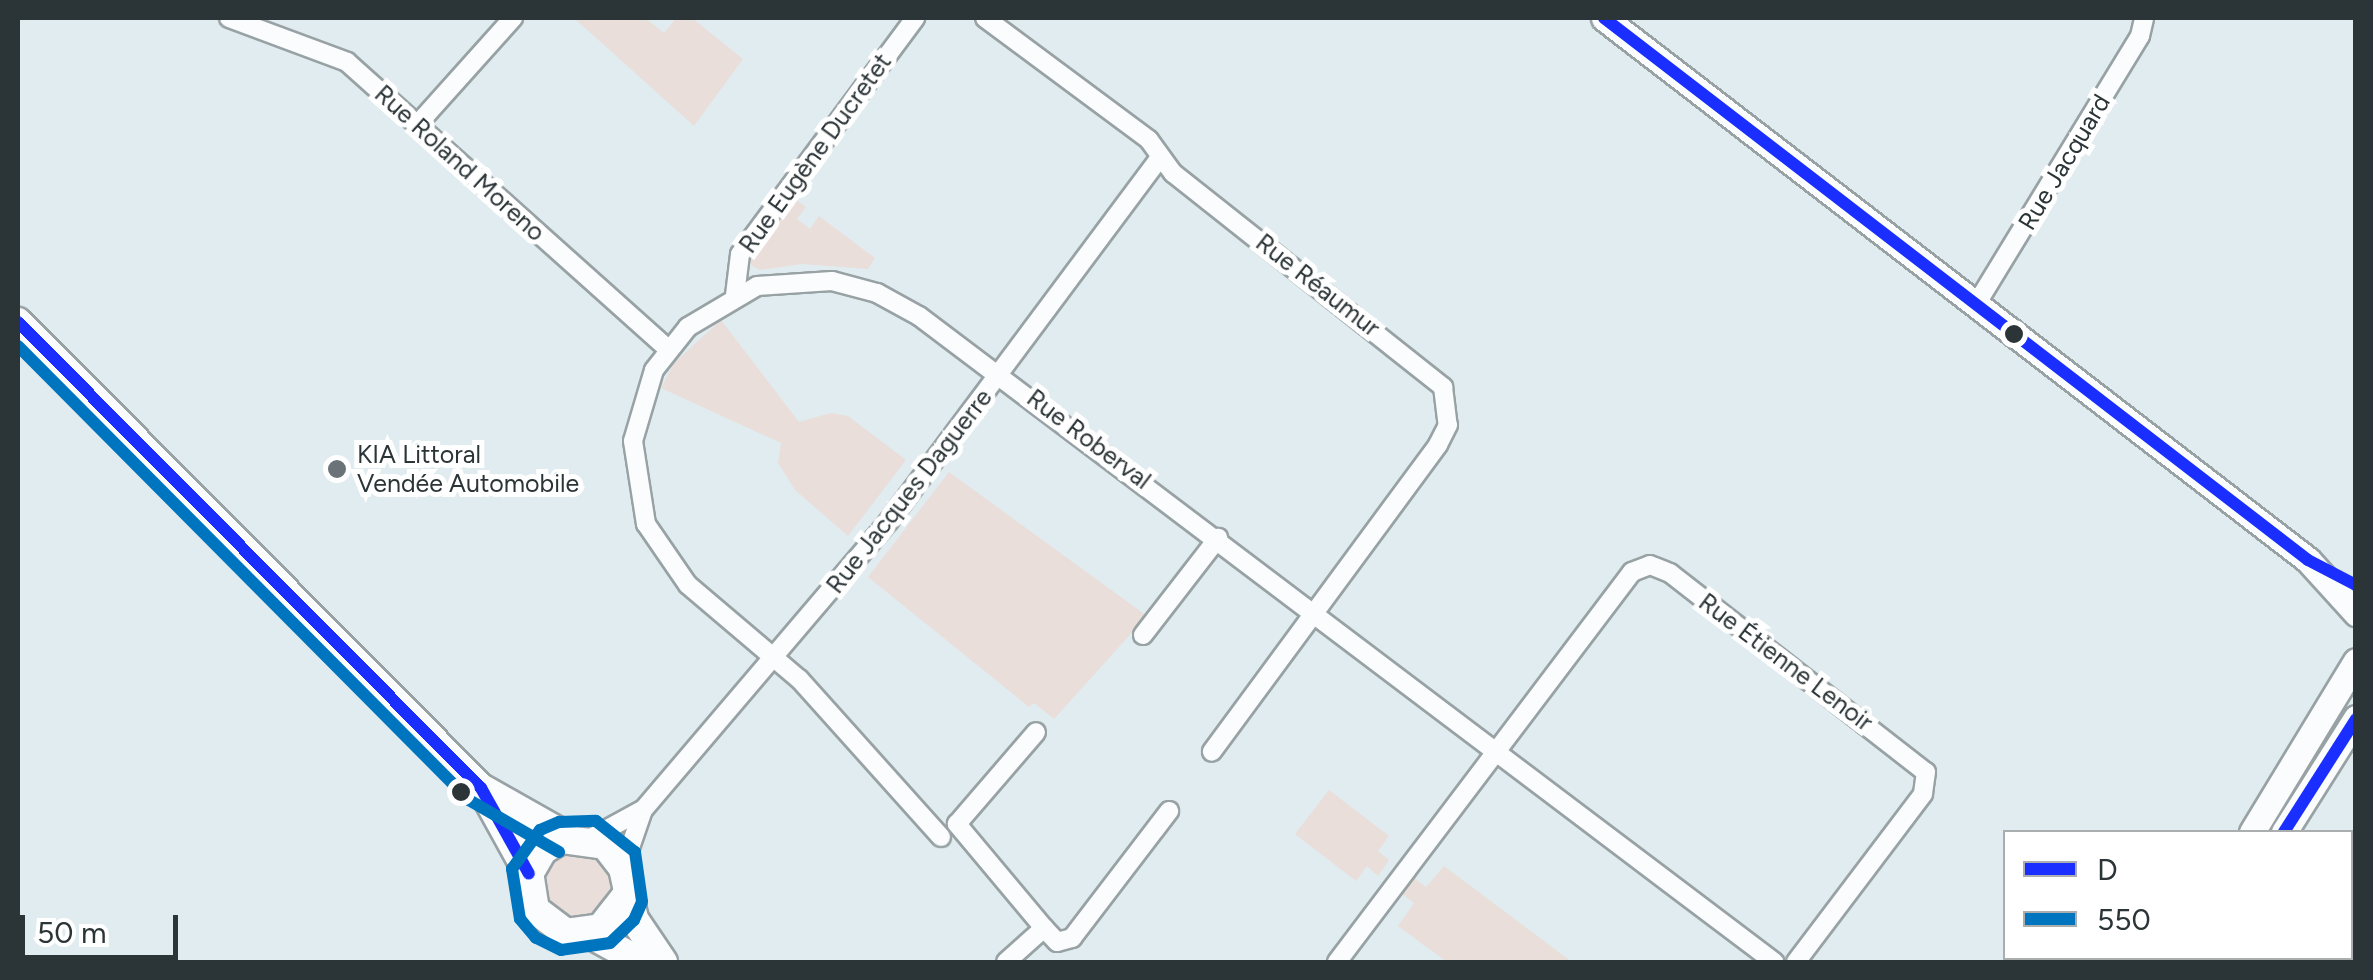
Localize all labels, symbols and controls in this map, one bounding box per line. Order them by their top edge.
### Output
street label: Rue Eugène Ducretet [732,47,898,259]
street label: Rue Roland Moreno [369,79,551,247]
street label: Rue Jacquard [2012,89,2116,235]
street label: Rue Réaumur [1250,227,1386,343]
unlabelled marker [2004,324,2024,344]
street label: Rue Jacques Daguerre [820,383,998,599]
street label: Rue Roberval [1021,383,1157,495]
place label: KIA Littoral Vendée Automobile [357,440,579,499]
marker: KIA Littoral Vendée Automobile [326,458,348,480]
street label: Rue Étienne Lenoir [1693,587,1879,737]
unlabelled marker [451,782,471,802]
legend [2003,830,2353,960]
text: D [2097,851,2118,888]
scale bar [25,895,182,957]
text: 550 [2097,901,2151,938]
text: 50 m [37,914,106,951]

